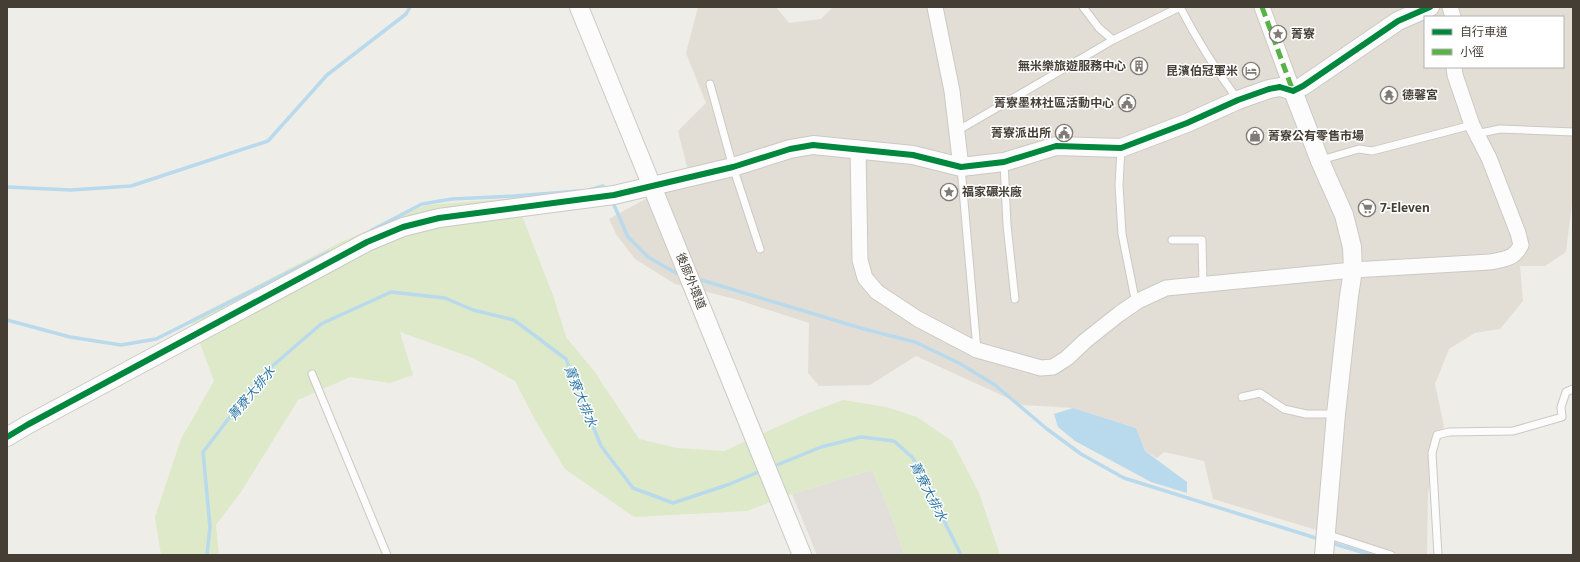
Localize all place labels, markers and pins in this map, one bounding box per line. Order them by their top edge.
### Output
place icon: 菁寮 [1268,24,1288,44]
place label: 菁寮 [1291,25,1315,42]
building icon: 無米樂旅遊服務中心 [1129,56,1149,76]
place label: 無米樂旅遊服務中心 [1018,57,1126,74]
hotel icon: 昆濱伯冠軍米 [1241,61,1261,81]
place label: 昆濱伯冠軍米 [1166,62,1238,79]
temple icon: 德馨宮 [1379,85,1399,105]
place label: 德馨宮 [1402,86,1438,103]
public building icon: 菁寮墨林社區活動中心 [1117,93,1137,113]
place label: 菁寮墨林社區活動中心 [994,94,1114,111]
public building icon: 菁寮派出所 [1054,123,1074,143]
place label: 菁寮派出所 [991,124,1051,141]
shop icon: 菁寮公有零售市場 [1245,126,1265,146]
place label: 菁寮公有零售市場 [1268,127,1364,144]
place icon: 福家碾米廠 [939,182,959,202]
place label: 福家碾米廠 [962,183,1022,200]
supermarket icon: 7-Eleven [1357,198,1377,218]
place label: 7-Eleven [1380,199,1430,216]

